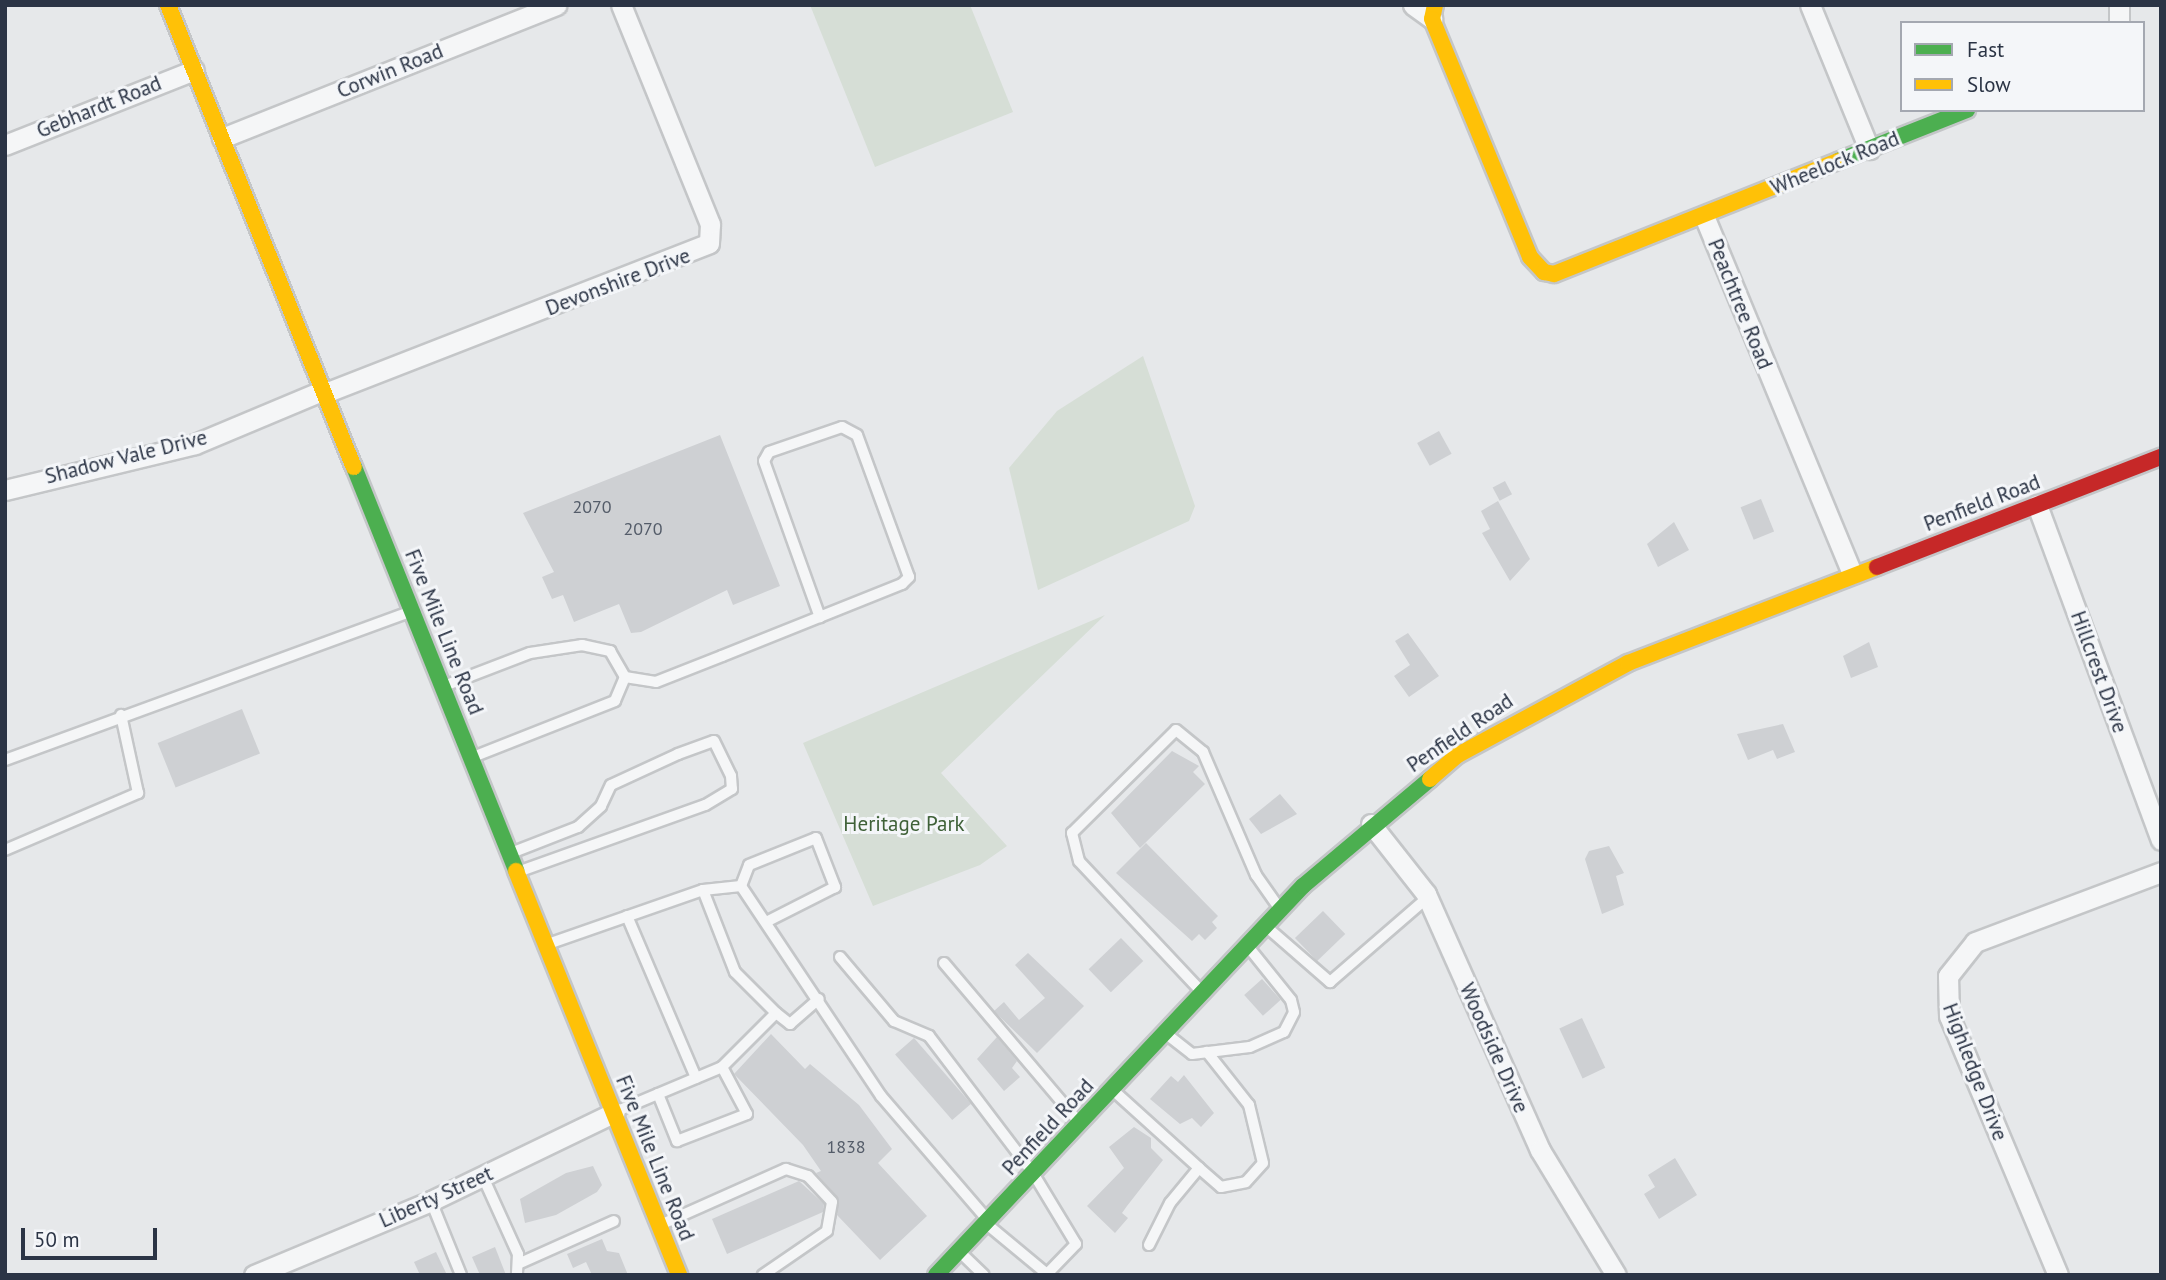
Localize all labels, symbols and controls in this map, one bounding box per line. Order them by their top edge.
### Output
legend [1900,21,2145,112]
text: Fast [1967,36,2004,63]
street label: Corwin Road [333,38,447,104]
street label: Gebhardt Road [33,71,165,143]
text: Slow [1967,71,2011,98]
street label: Wheelock Road [1767,126,1903,200]
street label: Peachtree Road [1702,235,1778,373]
street label: Devonshire Drive [542,243,694,321]
street label: Shadow Vale Drive [42,425,210,489]
street label: Penfield Road [1920,469,2044,537]
house number: 2070 [572,496,612,518]
house number: 2070 [623,518,663,540]
street label: Five Mile Line Road [399,546,489,718]
street label: Hillcrest Drive [2065,608,2133,736]
street label: Penfield Road [1402,688,1518,778]
park label: Heritage Park [843,811,965,837]
street label: Woodside Drive [1454,979,1534,1117]
street label: Highledge Drive [1937,1000,2013,1144]
street label: Five Mile Line Road [610,1072,700,1244]
street label: Penfield Road [997,1074,1099,1180]
house number: 1838 [826,1136,866,1158]
street label: Liberty Street [375,1161,497,1233]
scale bar [24,1214,161,1258]
text: 50 m [34,1226,80,1253]

